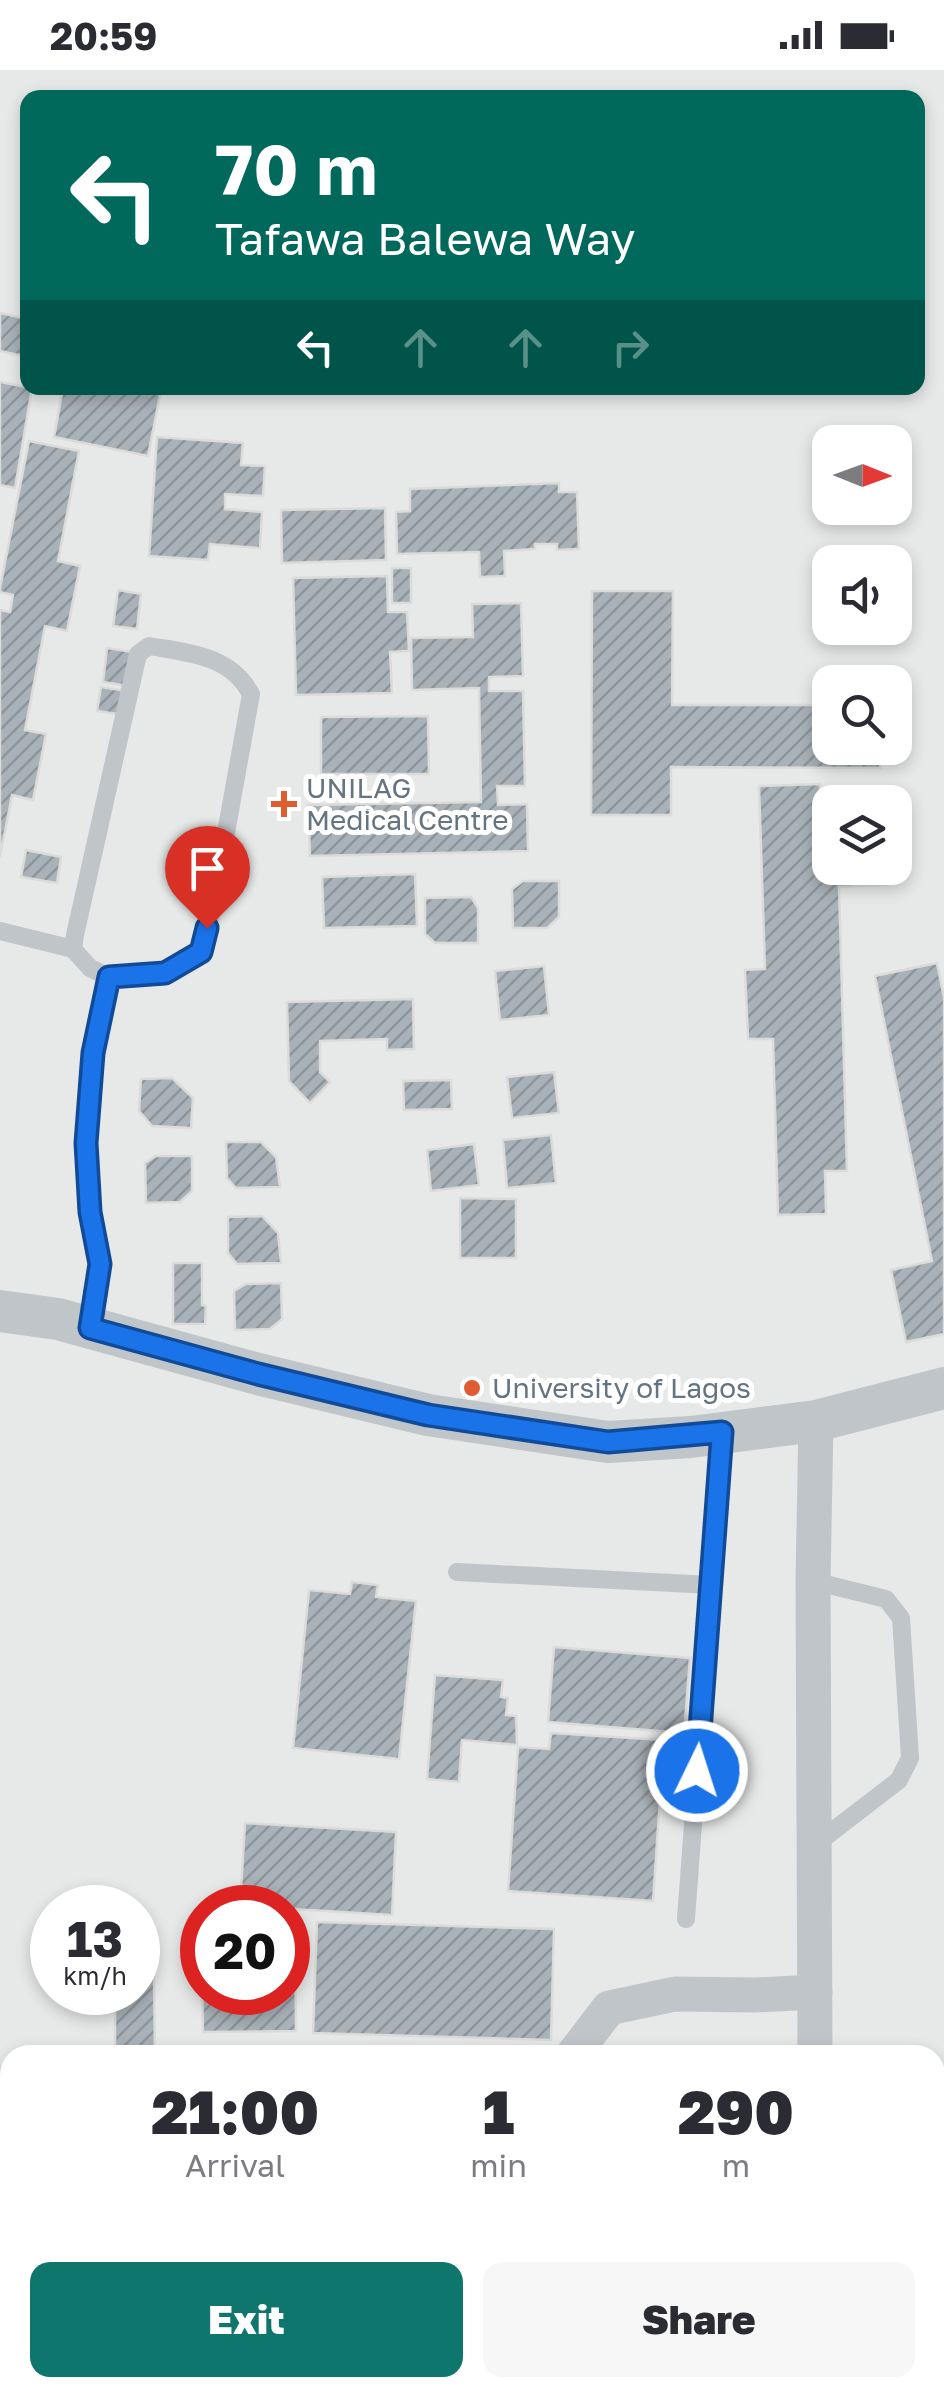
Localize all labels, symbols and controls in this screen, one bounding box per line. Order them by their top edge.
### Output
text: 20:59 [50,13,157,58]
text: 70 m [215,126,377,210]
icon: left [50,130,180,260]
text: Tafawa Balewa Way [215,211,636,265]
icon: left [288,320,343,375]
icon: ahead [393,320,448,375]
icon: ahead [498,320,553,375]
icon: right [603,320,658,375]
north arrow [812,425,912,525]
map controls [812,425,912,885]
button: sound [812,545,912,645]
button: search [812,665,912,765]
place label: UNILAG Medical Centre [306,771,508,836]
button: layers [812,785,912,885]
marker: UNILAG Medical Centre [271,791,297,817]
pin [165,826,250,929]
icon: arrive [180,841,235,896]
place label: University of Lagos [492,1371,751,1404]
marker: University of Lagos [461,1377,483,1399]
position arrow [645,1719,749,1823]
speed limit sign: 20 [180,1885,310,2015]
text: 13 [67,1908,123,1968]
text: km/h [63,1960,127,1991]
text: 21:00 [151,2075,319,2147]
text: 1 [483,2075,514,2147]
text: 290 [678,2075,794,2147]
text: Arrival [185,2146,285,2184]
text: min [470,2146,527,2184]
text: m [722,2146,750,2184]
button: Exit [30,2262,463,2377]
button: Share [483,2262,915,2377]

